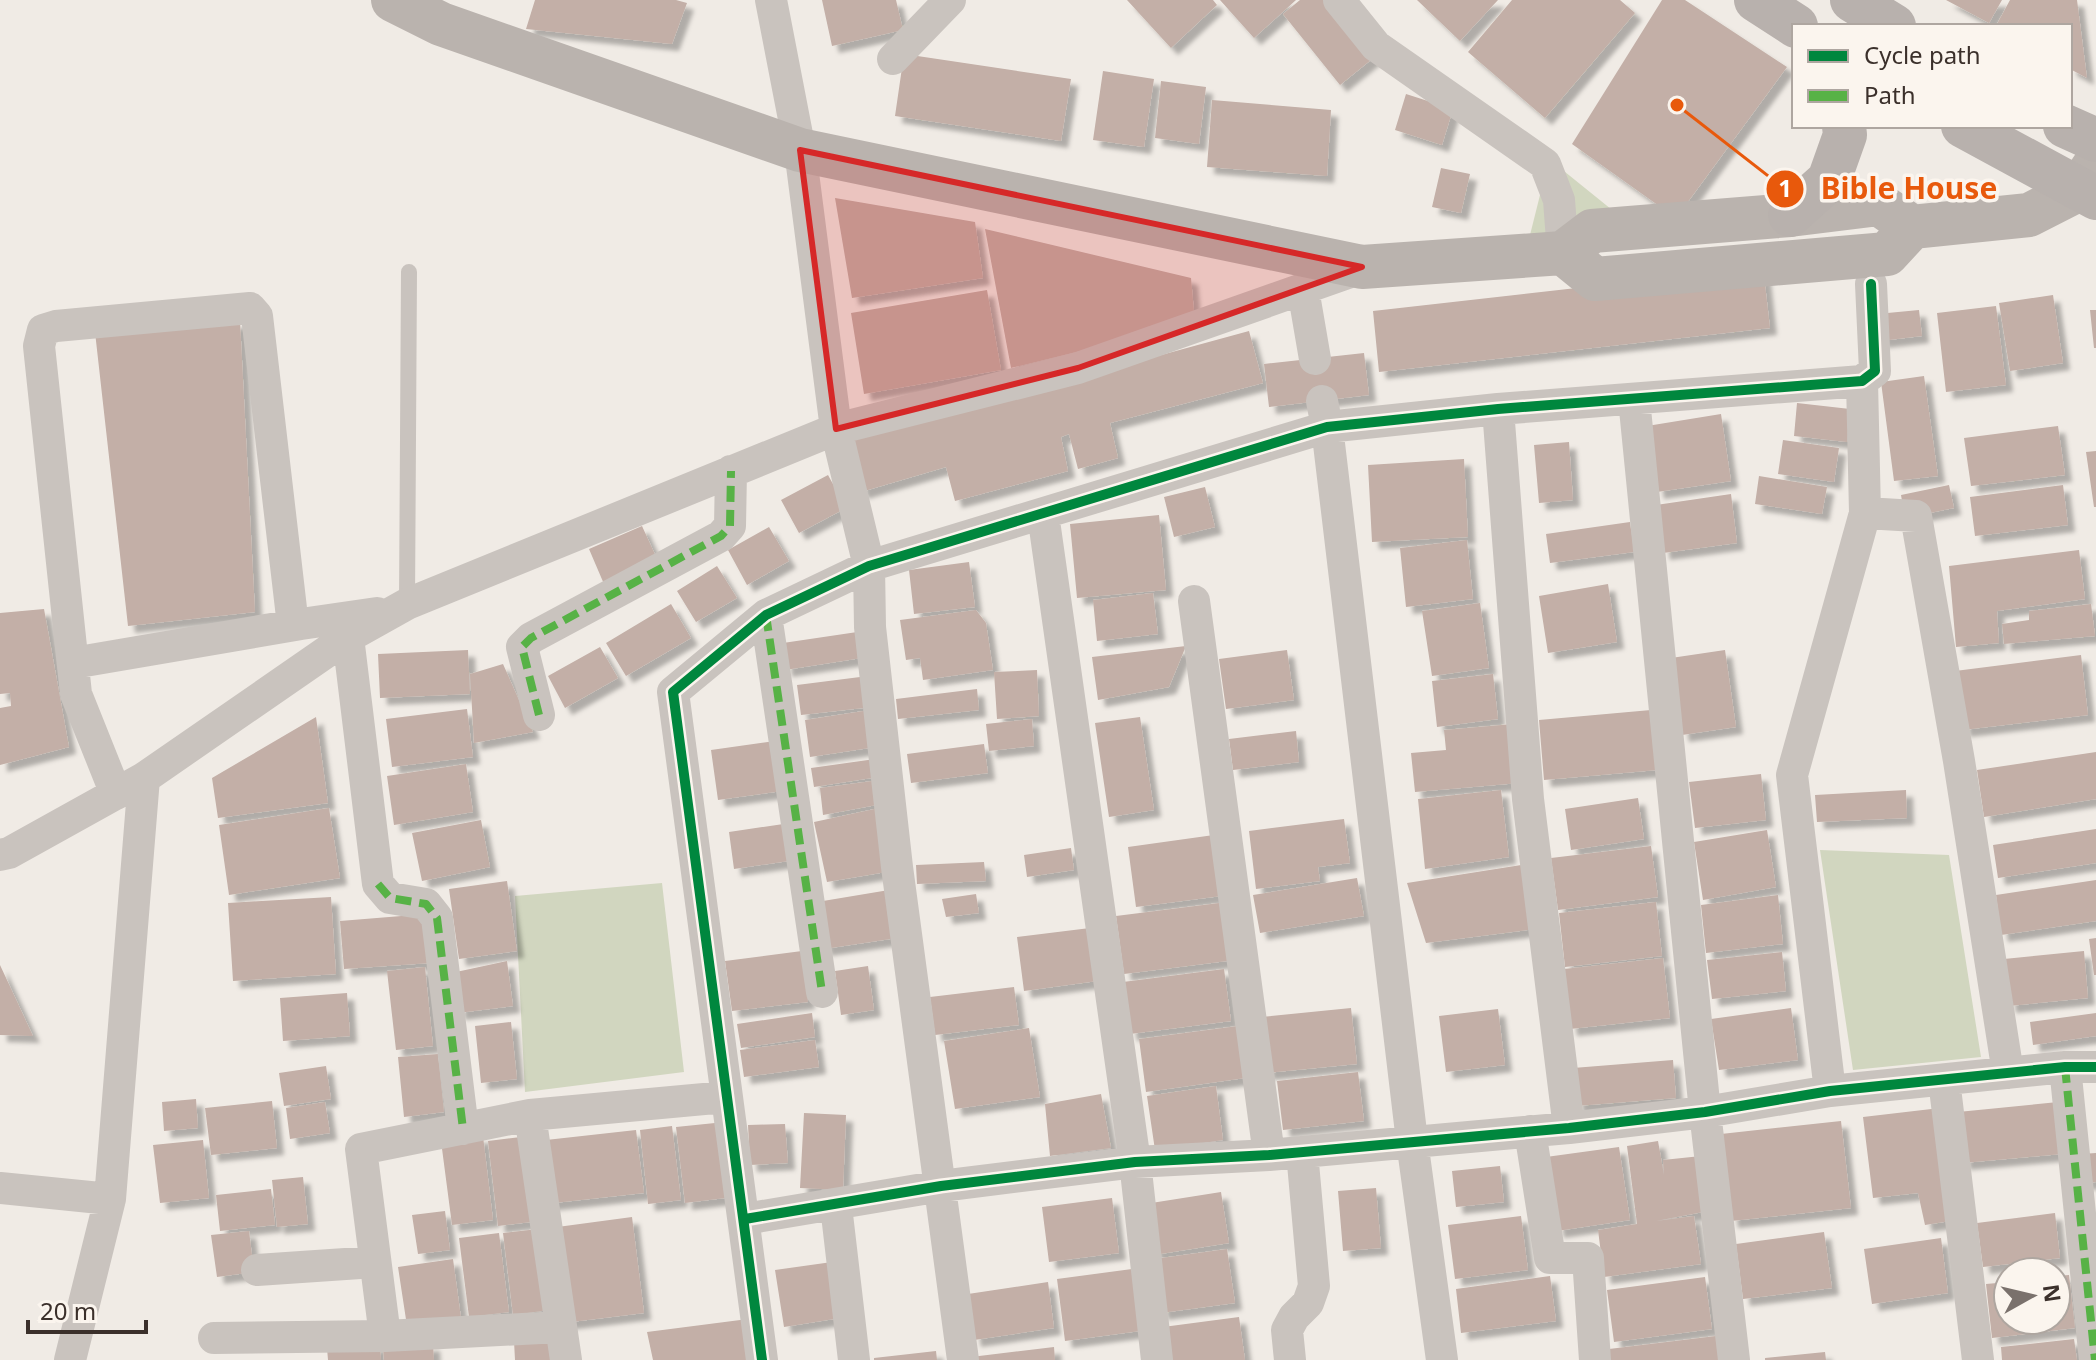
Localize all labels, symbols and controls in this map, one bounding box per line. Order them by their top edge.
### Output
legend [1792,24,2072,128]
text: Cycle path [1864,38,1981,71]
text: Path [1864,78,1915,111]
callout: Bible House [1765,162,2013,216]
text: Bible House [1821,167,1997,208]
text: 1 [1778,171,1792,204]
north arrow [1992,1256,2072,1336]
text: N [2037,1282,2069,1304]
scale bar [28,1284,146,1334]
text: 20 m [40,1294,96,1327]

